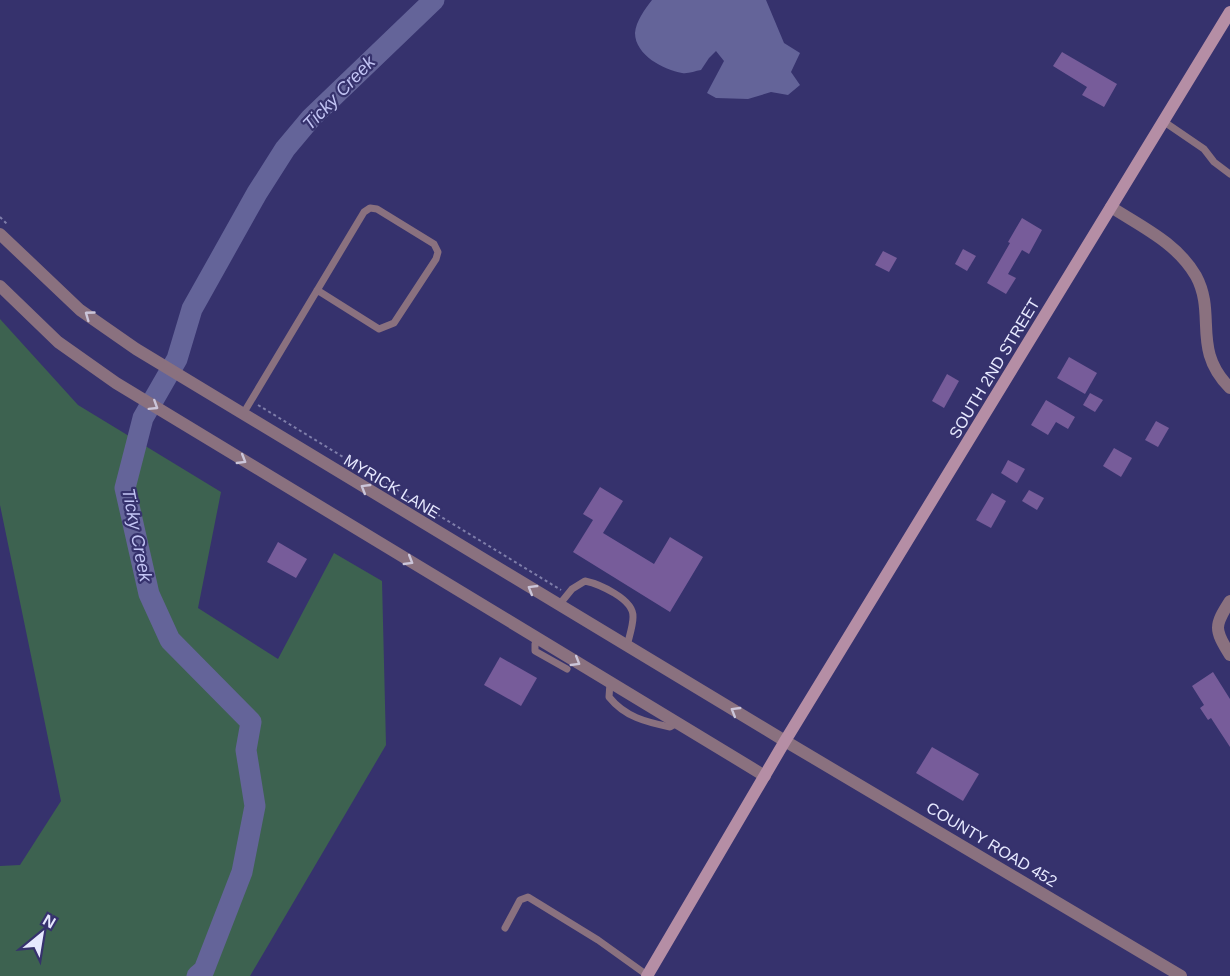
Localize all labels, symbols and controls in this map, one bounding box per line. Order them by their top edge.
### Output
water label: Ticky Creek [299,51,380,134]
street label: SOUTH 2ND STREET [946,295,1043,441]
one-way arrow [84,312,95,323]
one-way arrow [148,399,158,411]
street label: MYRICK LANE [341,451,443,522]
one-way arrow [236,453,246,465]
one-way arrow [361,484,371,496]
water label: Ticky Creek [118,487,156,584]
one-way arrow [403,554,413,565]
one-way arrow [528,584,538,596]
one-way arrow [570,655,580,666]
one-way arrow [731,706,741,718]
street label: COUNTY ROAD 452 [923,799,1060,890]
north arrow [12,904,72,964]
text: N [40,911,59,932]

